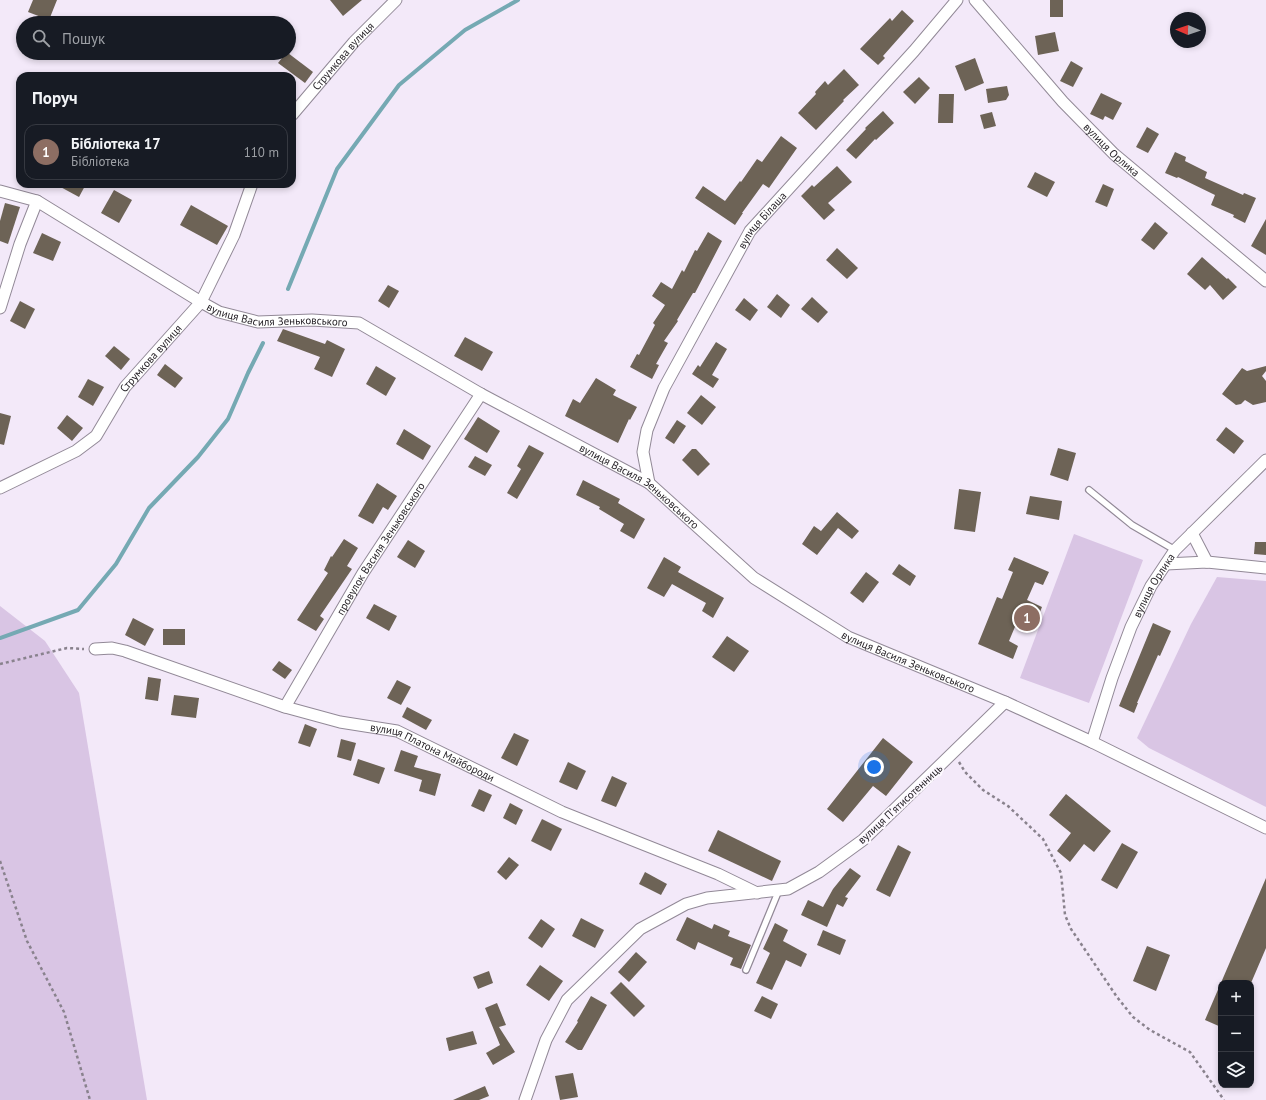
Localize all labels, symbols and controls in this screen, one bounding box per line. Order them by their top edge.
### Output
north arrow [1170,12,1206,48]
search box [16,16,296,60]
street label: Струмкова вулиця [309,19,377,93]
icon: search [30,27,52,49]
text: Пошук [62,29,105,48]
text: Поруч [32,87,78,109]
street label: вулиця Орлика [1081,120,1143,180]
text: Бібліотека 17 [71,134,161,153]
text: 1 [42,144,50,161]
text: 110 m [244,144,279,161]
text: Бібліотека [71,153,130,170]
street label: вулиця Білаша [735,189,789,251]
street label: вулиця Василя Зеньковського [204,300,348,329]
street label: Струмкова вулиця [117,321,185,395]
street label: вулиця Василя Зеньковського [577,440,702,532]
street label: провулок Василя Зеньковського [333,480,428,617]
street label: вулиця Орлика [1130,551,1178,620]
pin: 1 [1014,603,1040,633]
street label: вулиця Василя Зеньковського [839,628,977,696]
street label: вулиця Платона Майбороди [369,720,497,785]
your location [864,757,884,777]
street label: вулиця Пʼятисотенниць [855,761,945,847]
map controls [1218,980,1254,1088]
button: + [1218,980,1254,1016]
button: − [1218,1016,1254,1052]
button: layers [1218,1052,1254,1088]

